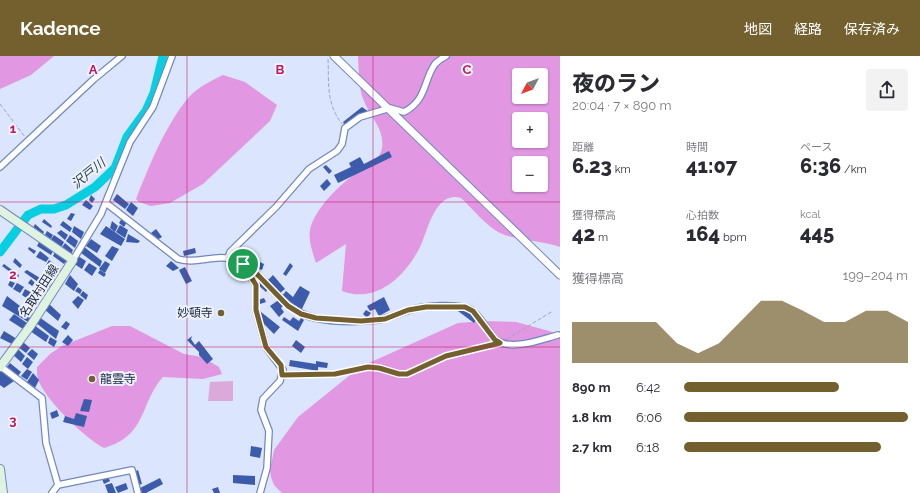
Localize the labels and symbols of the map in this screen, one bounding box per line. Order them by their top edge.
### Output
text: A [89,62,98,77]
text: B [276,62,285,77]
text: C [463,62,472,77]
north arrow [512,68,548,104]
text: 1 [10,121,17,136]
water label: 沢戸川 [68,154,110,191]
pin [226,247,260,281]
street label: 名取村田線 [17,262,61,320]
text: 2 [9,267,17,282]
place label: 妙頓寺 [177,306,213,320]
marker: 妙頓寺 [216,308,226,318]
place label: 龍雲寺 [100,372,136,386]
marker: 龍雲寺 [87,374,97,384]
text: 3 [9,413,17,428]

